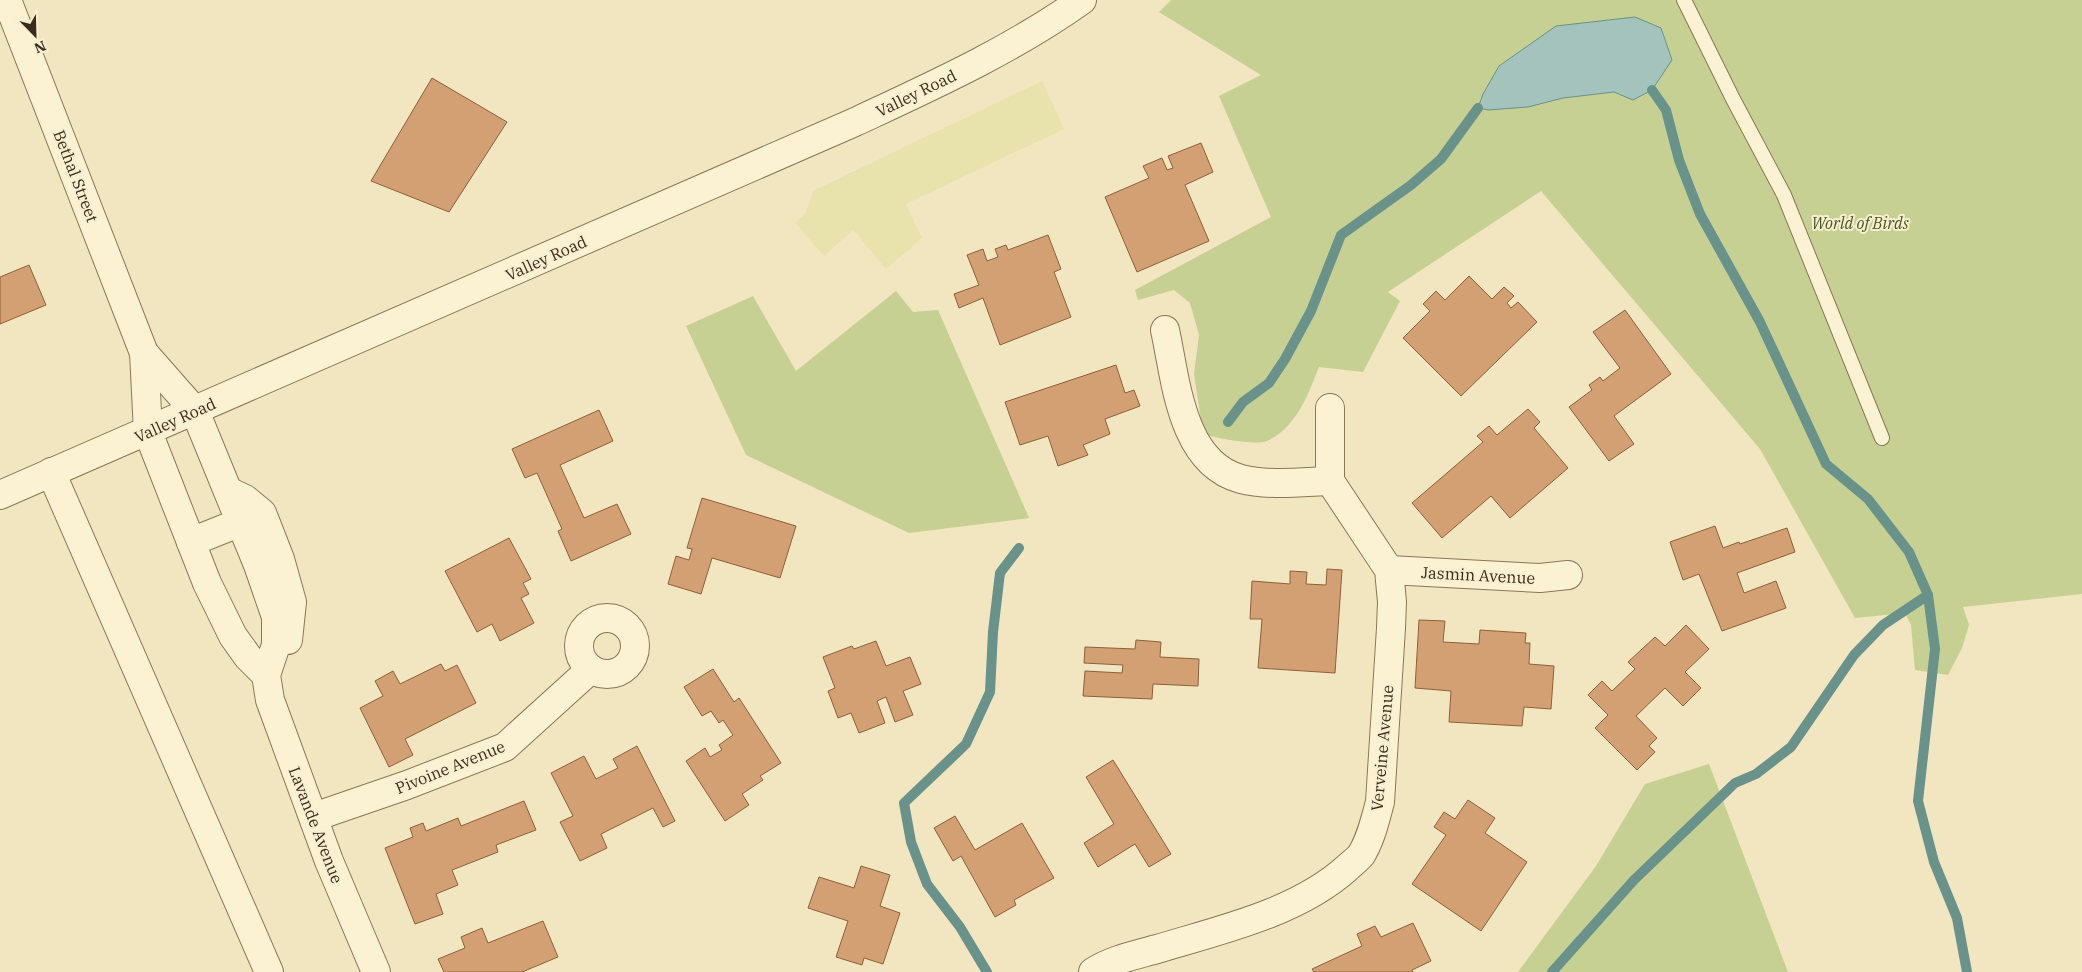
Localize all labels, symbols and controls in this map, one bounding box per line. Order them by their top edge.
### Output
north arrow [10,10,60,60]
text: N [31,37,49,57]
street label: Valley Road [873,65,960,121]
street label: Bethal Street [49,127,103,225]
park label: World of Birds [1811,213,1909,233]
street label: Valley Road [502,231,590,285]
street label: Valley Road [131,393,219,447]
street label: Jasmin Avenue [1420,562,1536,588]
street label: Verveine Avenue [1367,684,1397,812]
street label: Pivoine Avenue [392,736,508,798]
street label: Lavande Avenue [285,764,347,886]

